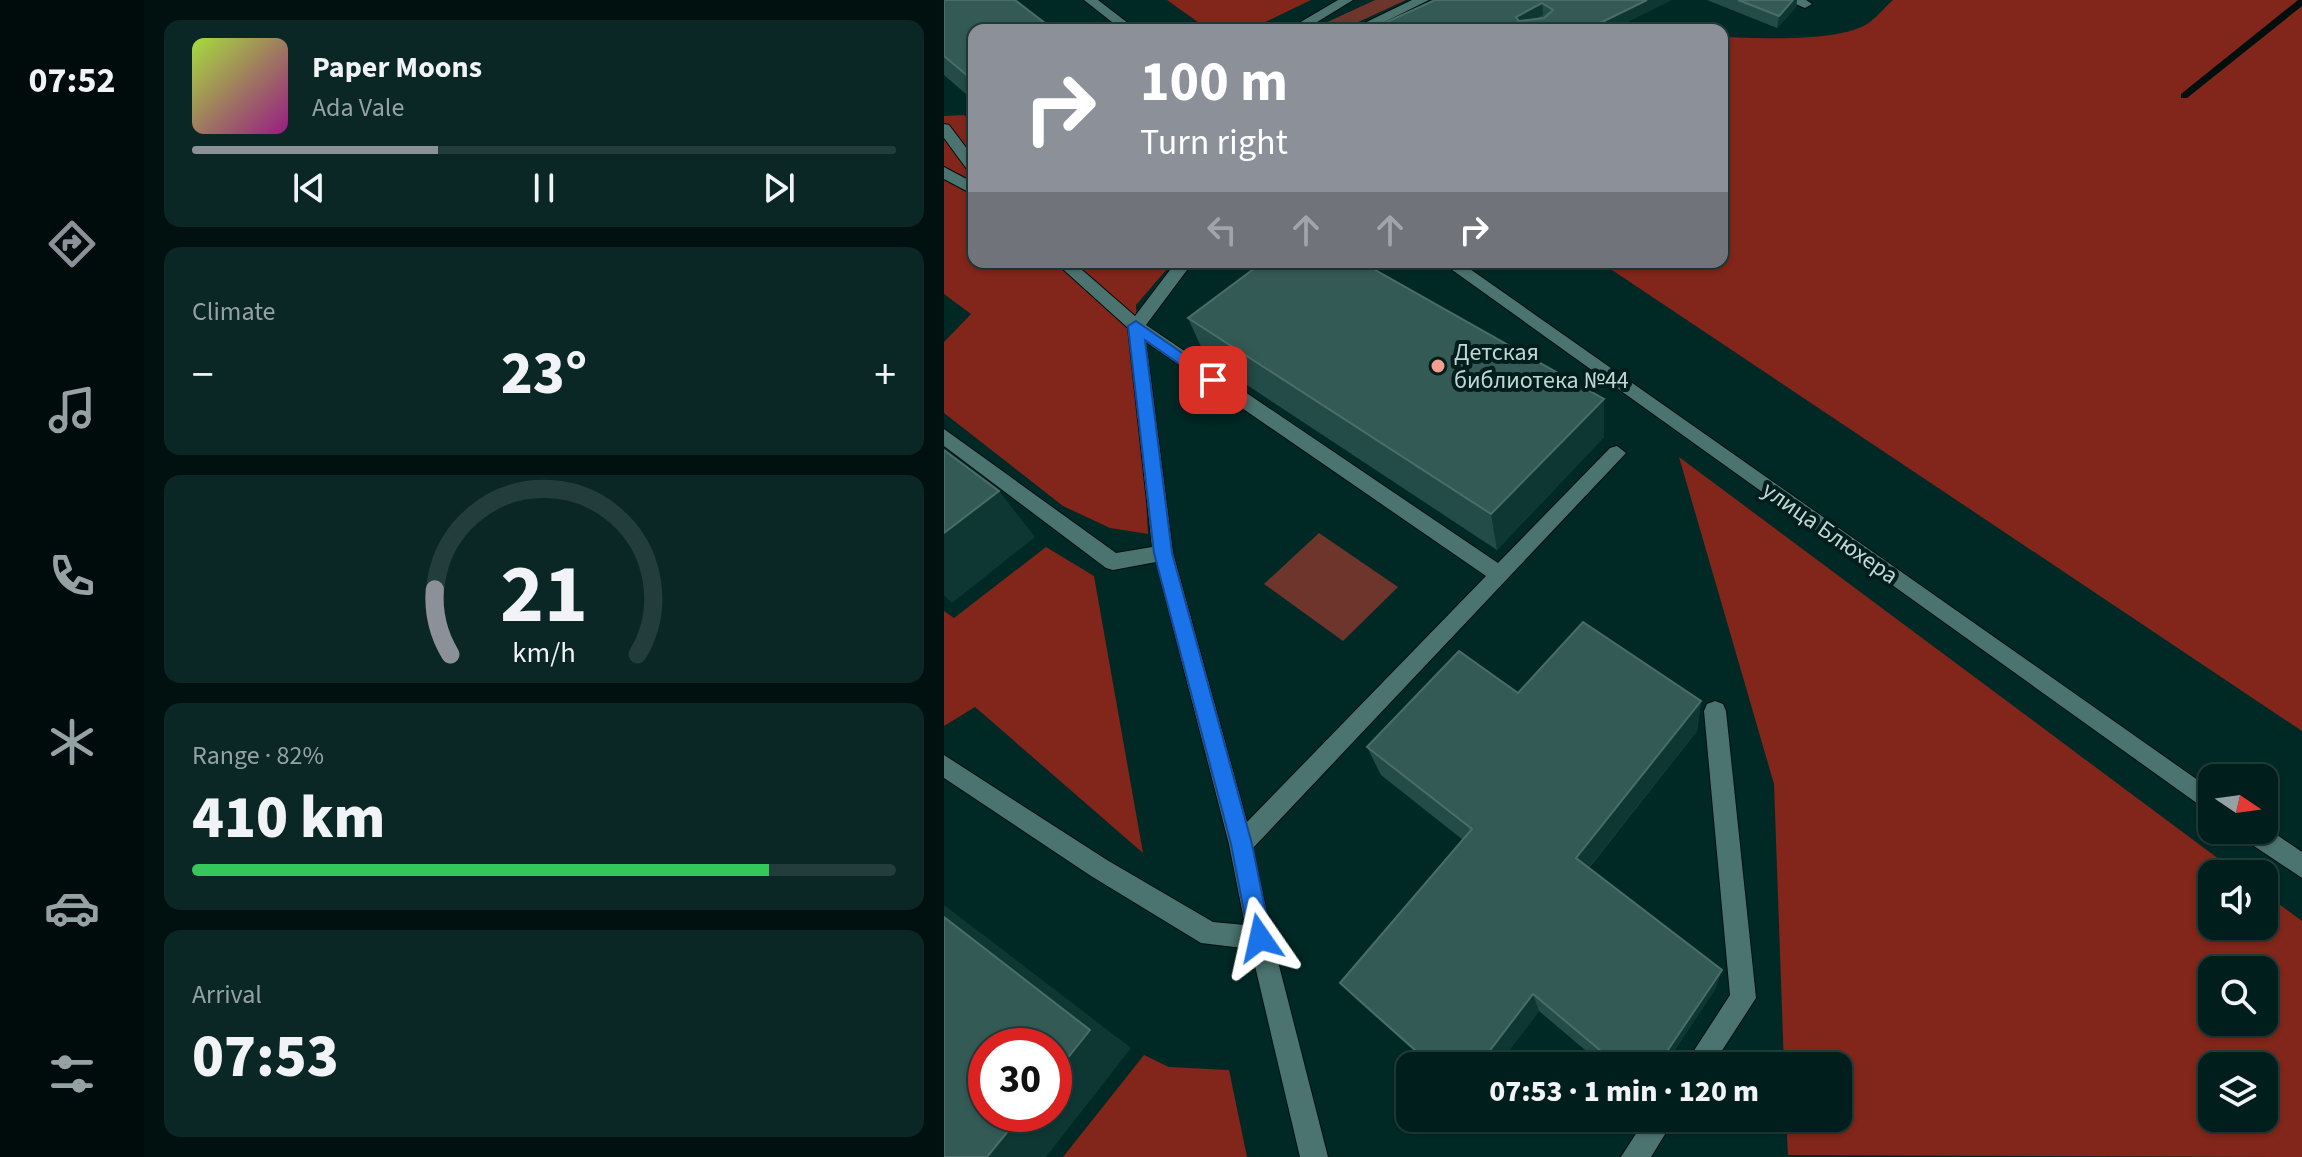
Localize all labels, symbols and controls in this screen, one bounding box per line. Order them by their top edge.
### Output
text: 100 m [1140,43,1288,122]
text: Paper Moons [312,46,482,89]
text: 07:52 [29,55,115,106]
icon: right [1008,56,1112,160]
text: Ada Vale [312,89,404,126]
text: Turn right [1140,117,1288,168]
icon: previous [287,166,331,210]
icon: pause [522,166,566,210]
icon: next [757,166,801,210]
icon: left [1200,208,1244,252]
icon: ahead [1284,208,1328,252]
icon: ahead [1368,208,1412,252]
icon: right [1452,208,1496,252]
icon: directions [44,216,100,272]
text: Climate [192,293,276,330]
text: 23° [501,332,587,417]
place label: Детская библиотека №44 [1454,335,1629,398]
text: − [192,344,214,407]
text: + [874,344,896,407]
pin [1179,346,1247,414]
marker: Детская библиотека №44 [1429,357,1447,375]
icon: arrive [1191,358,1235,402]
icon: music [44,382,100,438]
street label: улица Блюхера [1755,473,1905,593]
text: 21 [500,535,588,653]
icon: phone [44,548,100,604]
text: km/h [512,633,576,673]
icon: climate [44,714,100,770]
text: Range · 82% [192,737,324,774]
north arrow [2198,764,2278,844]
map controls [2198,764,2278,1132]
text: 410 km [192,776,385,861]
button: sound [2198,860,2278,940]
icon: car [44,880,100,936]
position arrow [1218,896,1302,980]
button: search [2198,956,2278,1036]
text: Arrival [192,976,262,1013]
text: 07:53 [192,1015,339,1100]
speed limit sign: 30 [968,1028,1072,1132]
icon: filters [44,1046,100,1102]
button: layers [2198,1052,2278,1132]
text: 07:53 · 1 min · 120 m [1489,1070,1759,1113]

